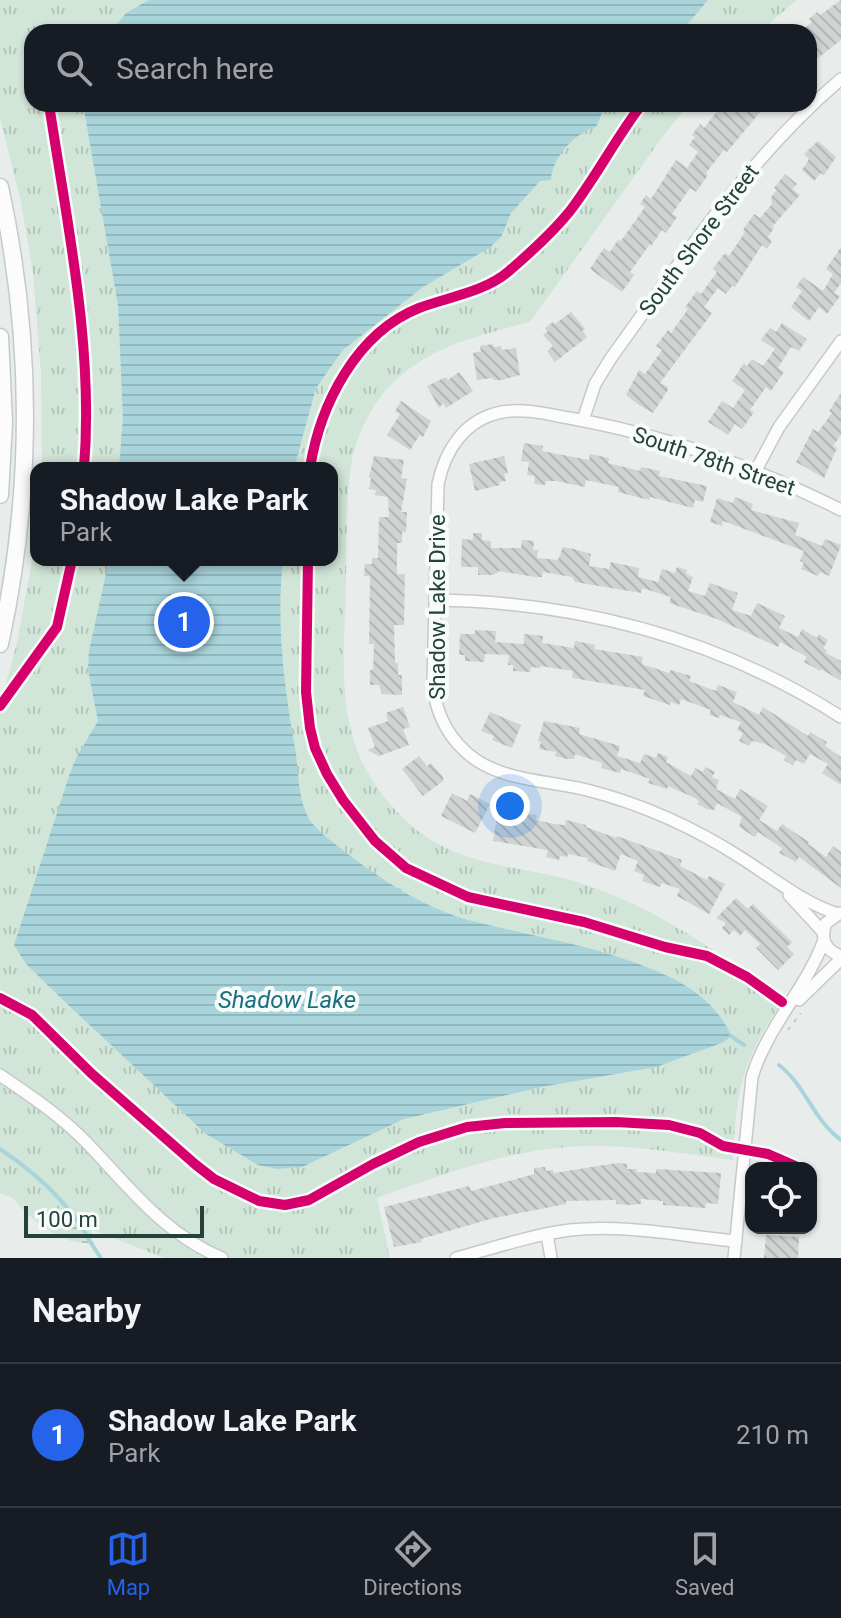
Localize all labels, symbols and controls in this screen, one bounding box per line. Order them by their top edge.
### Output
search box [24,24,817,112]
icon: search [52,46,96,90]
text: Search here [116,51,274,86]
street label: South Shore Street [634,160,764,320]
street label: South 78th Street [630,421,798,501]
popup [30,462,338,566]
text: Shadow Lake Park [60,482,308,517]
street label: Shadow Lake Drive [425,514,450,700]
text: Park [60,517,112,547]
pin: 1 [158,592,210,652]
your location [490,786,530,826]
water label: Shadow Lake [218,986,356,1014]
map controls [745,1162,817,1234]
button: locate [745,1162,817,1234]
scale bar [24,1202,204,1238]
text: 100 m [36,1207,98,1232]
text: Nearby [32,1290,141,1330]
text: Shadow Lake Park [108,1403,357,1438]
text: 1 [51,1420,65,1450]
text: 210 m [736,1420,809,1450]
text: Park [108,1438,160,1468]
tab: Map [106,1527,150,1600]
tab: Directions [363,1527,462,1600]
tab: Saved [675,1527,735,1600]

